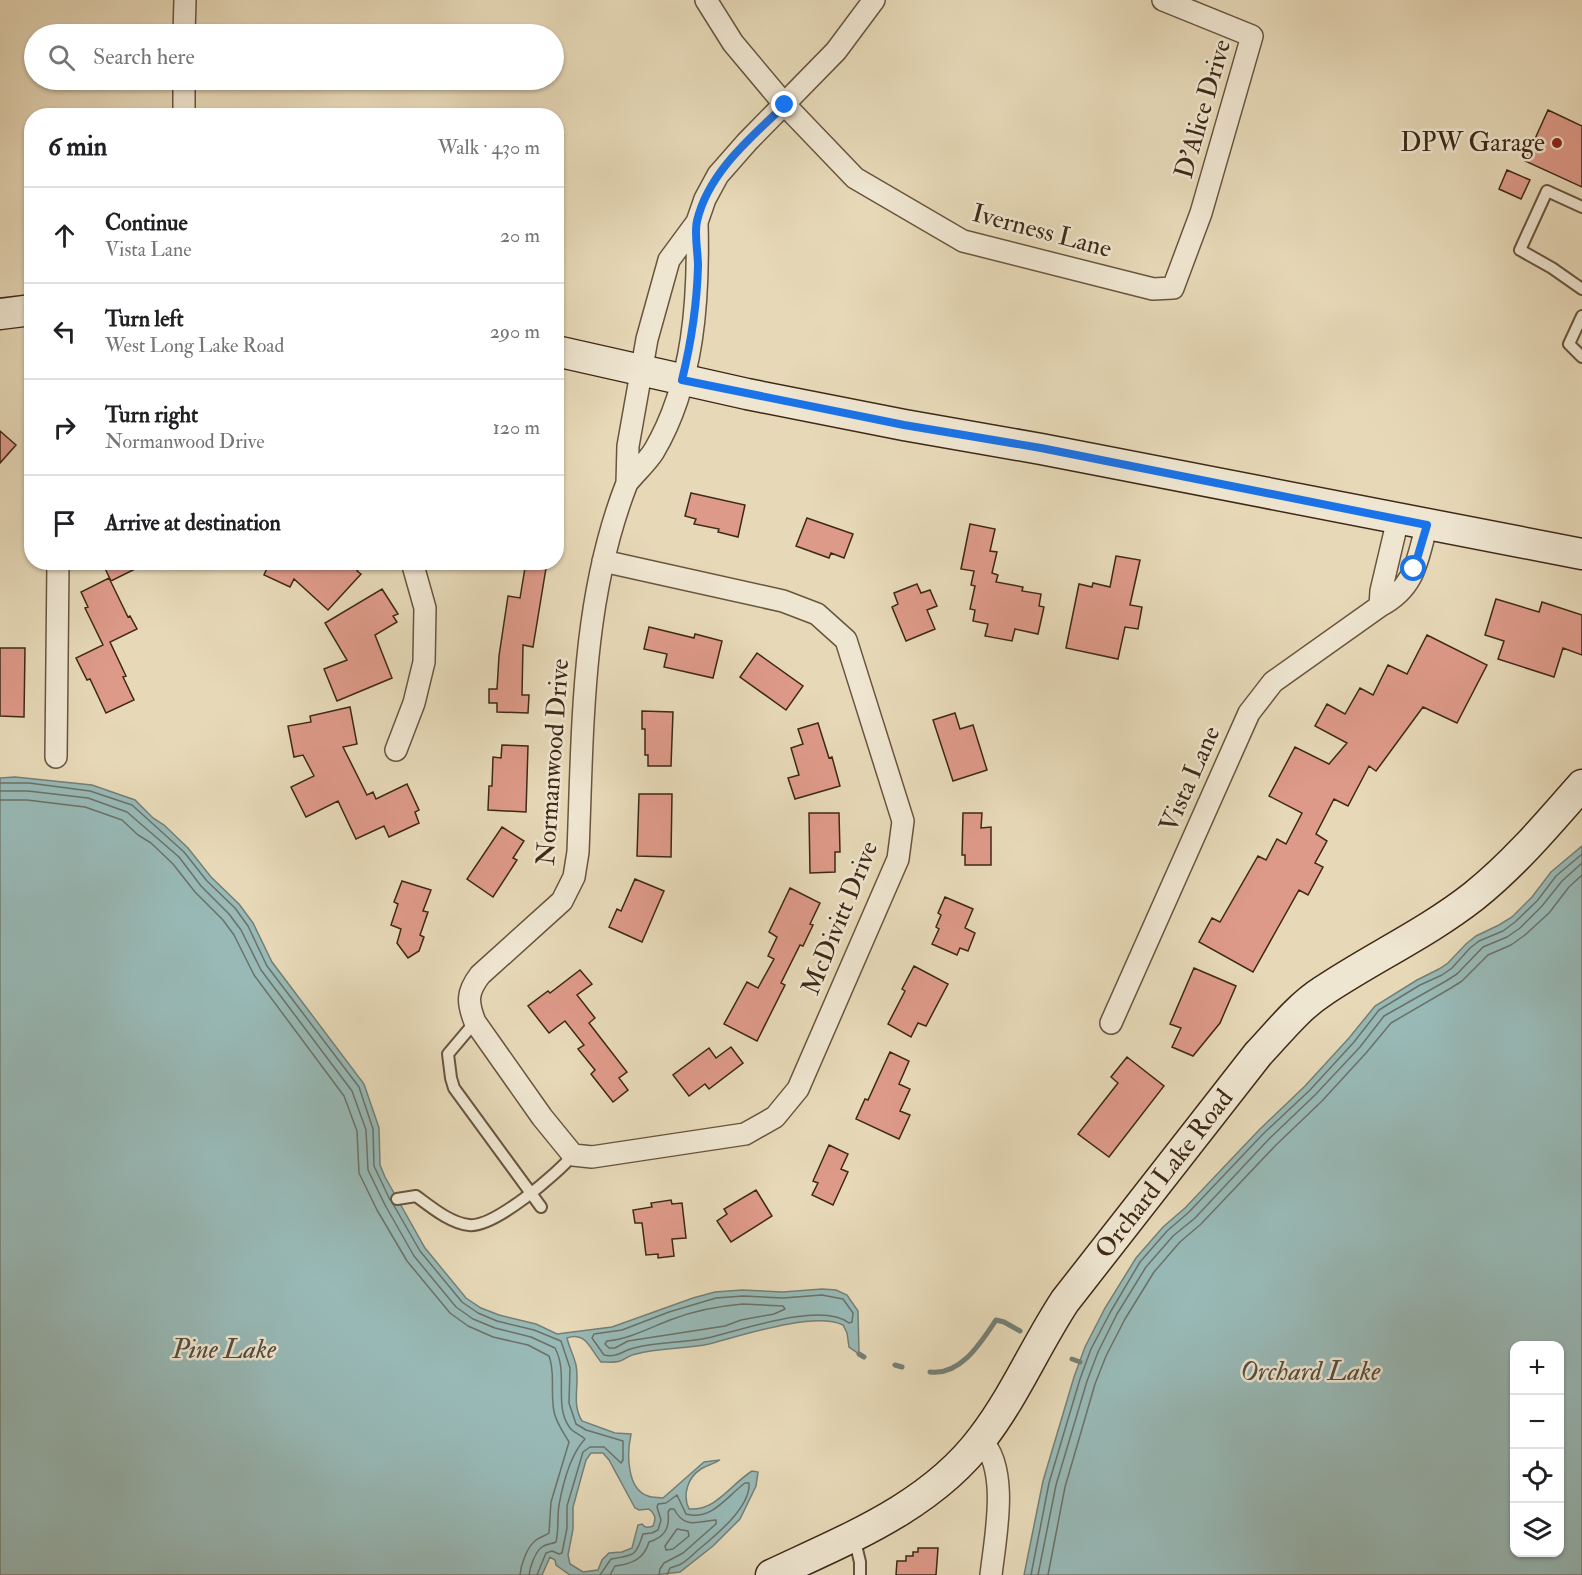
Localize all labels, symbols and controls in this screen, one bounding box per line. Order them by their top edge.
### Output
search box [24,24,564,90]
street label: D'Alice Drive [1168,36,1238,182]
icon: search [45,41,78,74]
text: Search here [93,43,195,71]
route end [771,91,797,117]
place label: DPW Garage [1400,127,1545,159]
text: 6 min [48,131,107,163]
text: Walk · 430 m [438,135,540,160]
marker: DPW Garage [1550,136,1564,150]
street label: Iverness Lane [969,197,1115,265]
text: Continue [105,209,188,237]
icon: ahead [48,219,81,252]
text: 20 m [500,223,540,248]
text: Vista Lane [105,237,192,262]
text: Turn left [105,305,184,333]
icon: left [48,315,81,348]
text: 290 m [490,319,540,344]
text: West Long Lake Road [105,333,284,358]
text: Turn right [105,401,198,429]
icon: right [48,411,81,444]
text: 120 m [493,415,540,440]
text: Normanwood Drive [105,429,265,454]
icon: arrive [48,507,81,540]
text: Arrive at destination [105,509,281,537]
route start [1400,555,1426,581]
street label: Normanwood Drive [530,657,576,867]
street label: Vista Lane [1152,721,1228,837]
street label: McDivitt Drive [795,836,885,1000]
street label: Orchard Lake Road [1088,1083,1240,1265]
water label: Pine Lake [171,1333,277,1366]
map controls [1510,1341,1564,1557]
button: + [1510,1341,1564,1395]
water label: Orchard Lake [1240,1355,1381,1388]
button: − [1510,1395,1564,1449]
button: locate [1510,1449,1564,1503]
button: layers [1510,1503,1564,1557]

